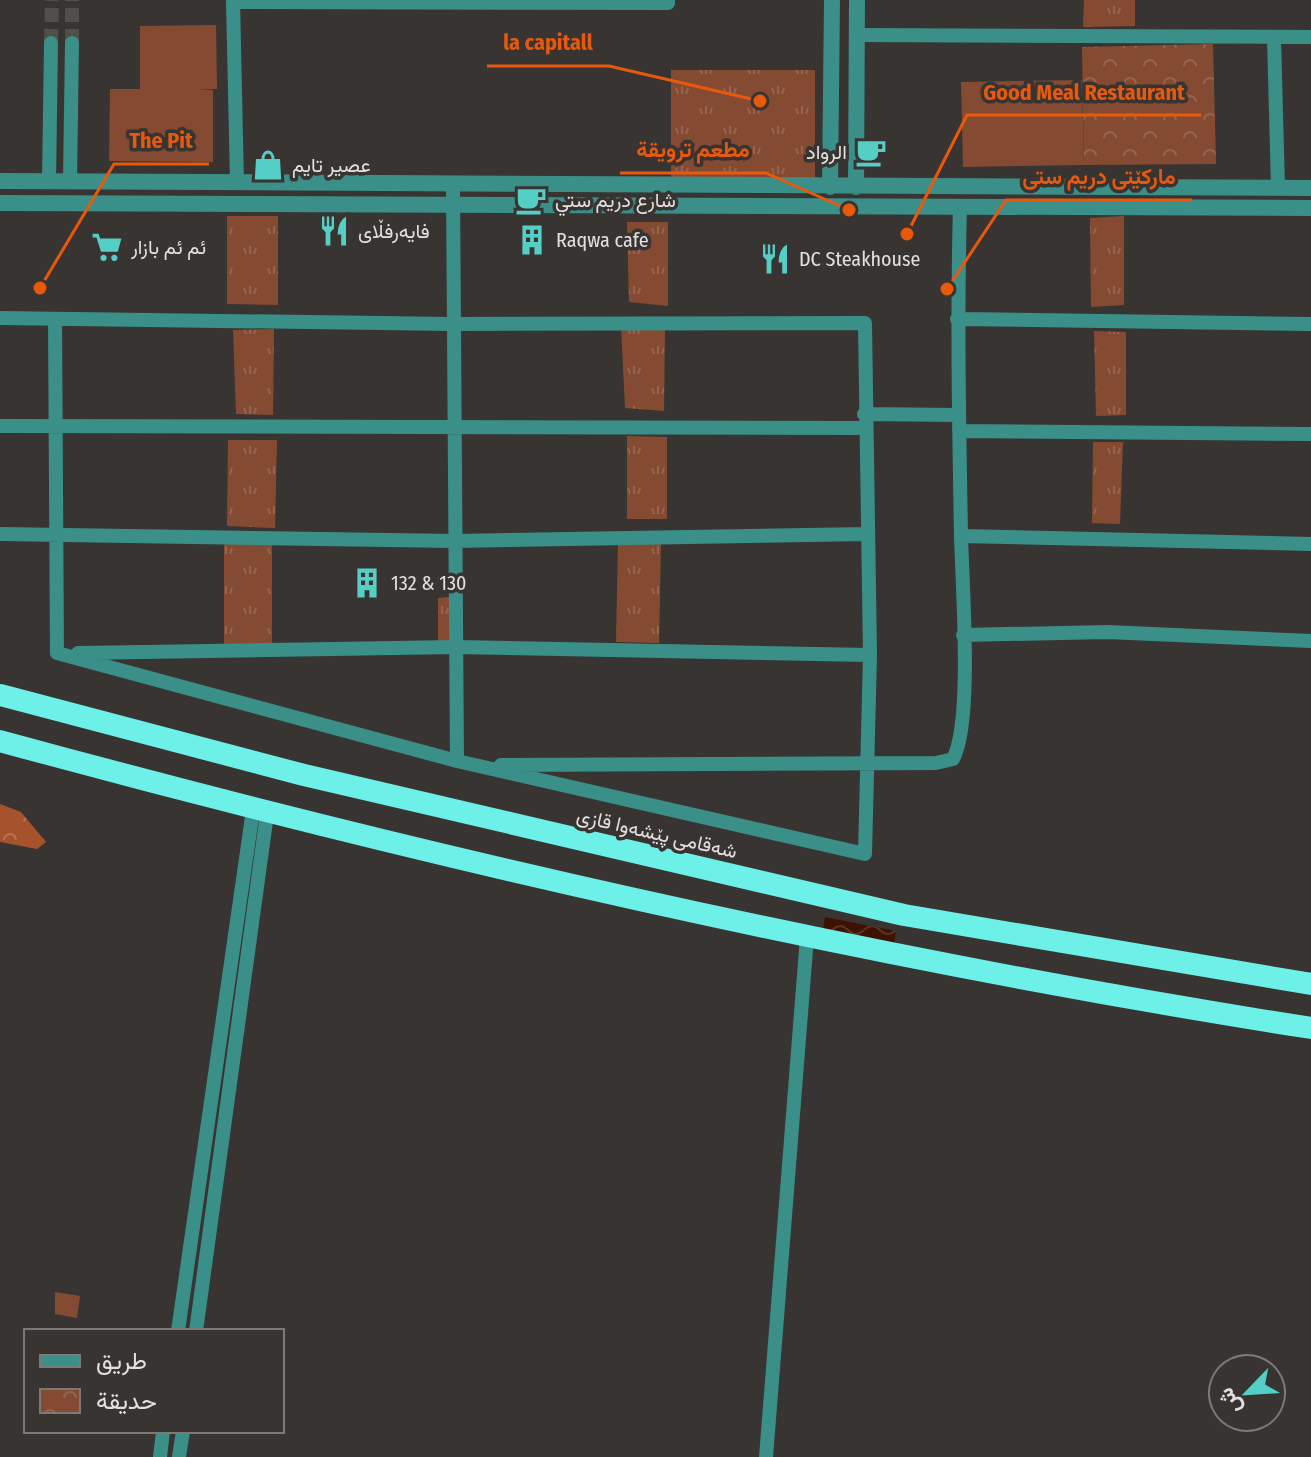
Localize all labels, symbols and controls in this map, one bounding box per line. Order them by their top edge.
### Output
callout: la capitall [487,20,609,66]
text: la capitall [503,29,594,56]
callout: Good Meal Restaurant [967,69,1201,115]
text: Good Meal Restaurant [983,79,1185,106]
callout: The Pit [114,118,209,164]
text: The Pit [129,127,193,154]
callout: مطعم ترويقة [620,127,766,173]
cafe icon: الرواد [854,135,888,169]
text: مطعم ترويقة [636,136,750,164]
place label: الرواد [806,140,847,165]
shop icon: عصير تايم [251,148,285,182]
place label: عصير تايم [292,153,371,178]
callout: مارکێتی دریم ستی [1006,154,1192,200]
text: مارکێتی دریم ستی [1022,163,1176,191]
cafe icon: شارع دريم ستي [514,183,548,217]
place label: شارع دريم ستي [555,188,676,217]
restaurant icon: فايەرفڵای [317,214,351,248]
place label: فايەرفڵای [358,219,430,244]
building icon: Raqwa cafe [515,223,549,257]
place label: Raqwa cafe [556,228,649,252]
supermarket icon: ئم ئم بازار [90,230,124,264]
place label: ئم ئم بازار [130,235,206,260]
restaurant icon: DC Steakhouse [758,242,792,276]
place label: DC Steakhouse [799,247,920,271]
building icon: 132 & 130 [350,566,384,600]
place label: 132 & 130 [391,571,466,595]
street label: شەقامی پێشەوا قازی [574,803,740,865]
legend [24,1329,284,1433]
text: طريق [96,1347,147,1376]
north arrow [1207,1353,1287,1433]
text: ش [1212,1384,1247,1419]
text: حديقة [96,1387,157,1415]

